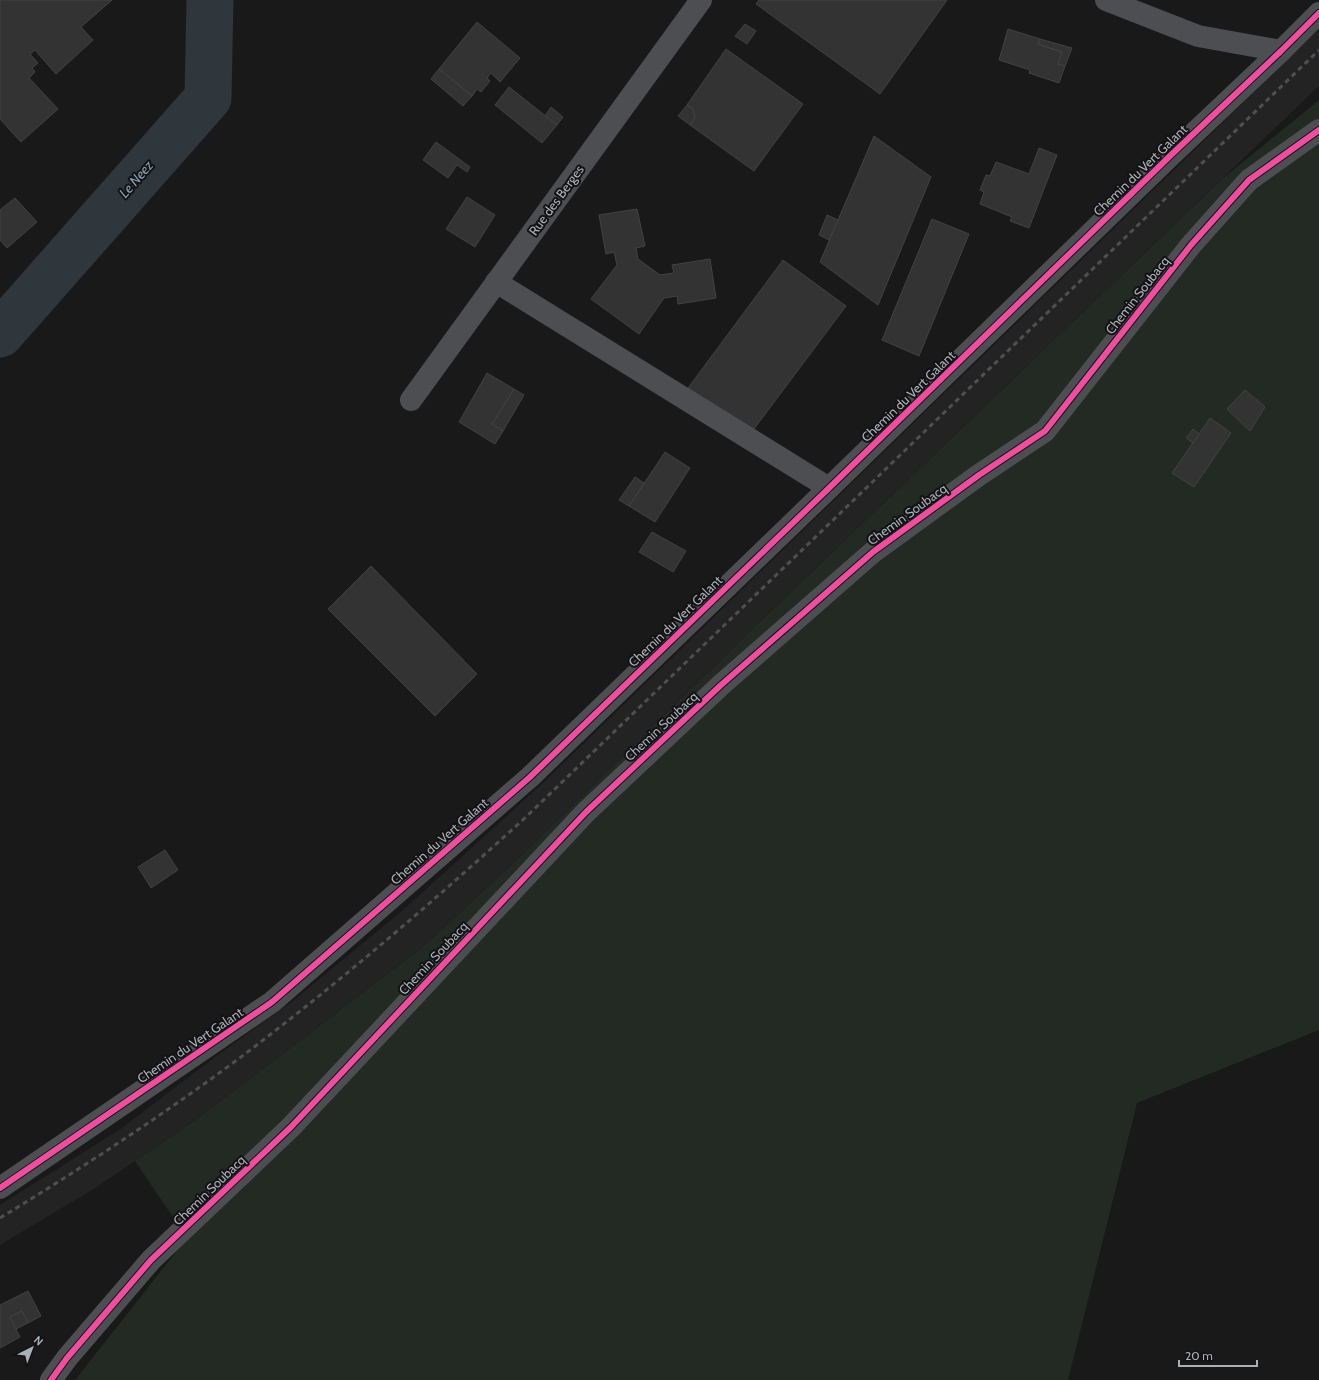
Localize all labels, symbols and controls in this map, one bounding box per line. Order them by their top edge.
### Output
street label: Chemin du Vert Galant [1090,121,1191,219]
water label: Le Neez [115,156,158,201]
street label: Rue des Berges [525,161,587,238]
street label: Chemin Soubacq [1102,253,1172,337]
street label: Chemin du Vert Galant [858,347,959,445]
street label: Chemin Soubacq [864,480,950,548]
street label: Chemin du Vert Galant [625,572,726,670]
street label: Chemin Soubacq [621,688,701,764]
street label: Chemin du Vert Galant [387,794,492,888]
street label: Chemin Soubacq [395,918,471,998]
street label: Chemin du Vert Galant [134,1003,246,1086]
street label: Chemin Soubacq [170,1152,248,1228]
north arrow [12,1328,52,1368]
text: N [31,1333,46,1348]
scale bar [1179,1342,1257,1368]
text: 20 m [1185,1348,1213,1363]

